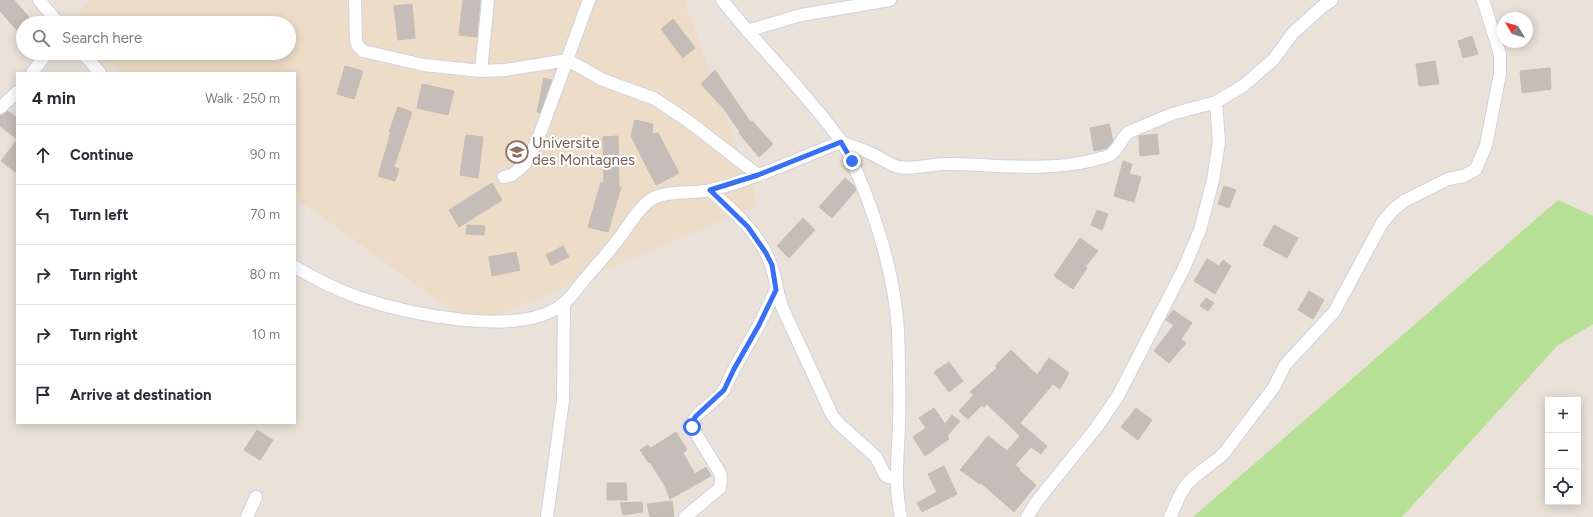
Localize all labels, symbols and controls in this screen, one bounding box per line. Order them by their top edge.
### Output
north arrow [1497,12,1533,48]
search box [16,16,296,60]
icon: search [30,27,52,49]
text: Search here [62,29,142,47]
text: 4 min [32,88,76,108]
text: Walk · 250 m [205,91,280,106]
place label: Universite des Montagnes [532,134,635,169]
school or university icon: Universite des Montagnes [504,139,530,165]
icon: ahead [32,144,54,166]
text: Continue [70,146,133,164]
text: 90 m [250,147,280,162]
route end [843,152,861,170]
icon: left [32,204,54,226]
text: Turn left [70,206,128,224]
text: 70 m [250,207,280,222]
icon: right [32,264,54,286]
text: Turn right [70,266,138,284]
text: 80 m [249,267,280,282]
icon: right [32,324,54,346]
text: Turn right [70,326,138,344]
text: 10 m [252,327,280,342]
icon: arrive [32,384,54,406]
text: Arrive at destination [70,386,211,404]
map controls [1545,397,1581,505]
button: + [1545,397,1581,433]
route start [683,418,701,436]
button: − [1545,433,1581,469]
button: locate [1545,469,1581,505]

